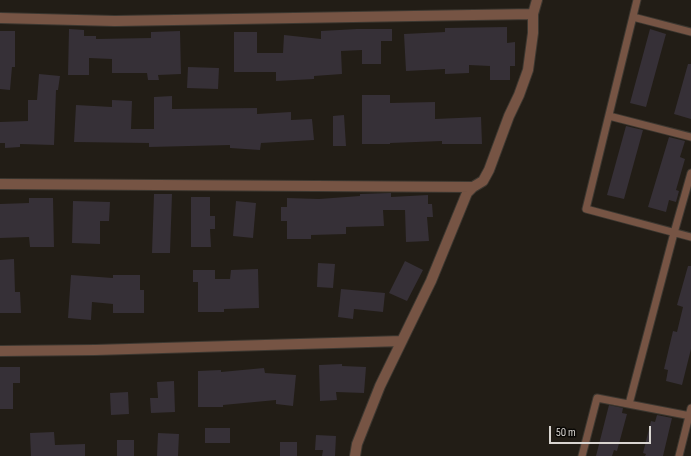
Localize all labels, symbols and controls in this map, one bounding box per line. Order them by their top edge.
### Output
scale bar [551,418,653,444]
text: 50 m [556,425,576,440]

